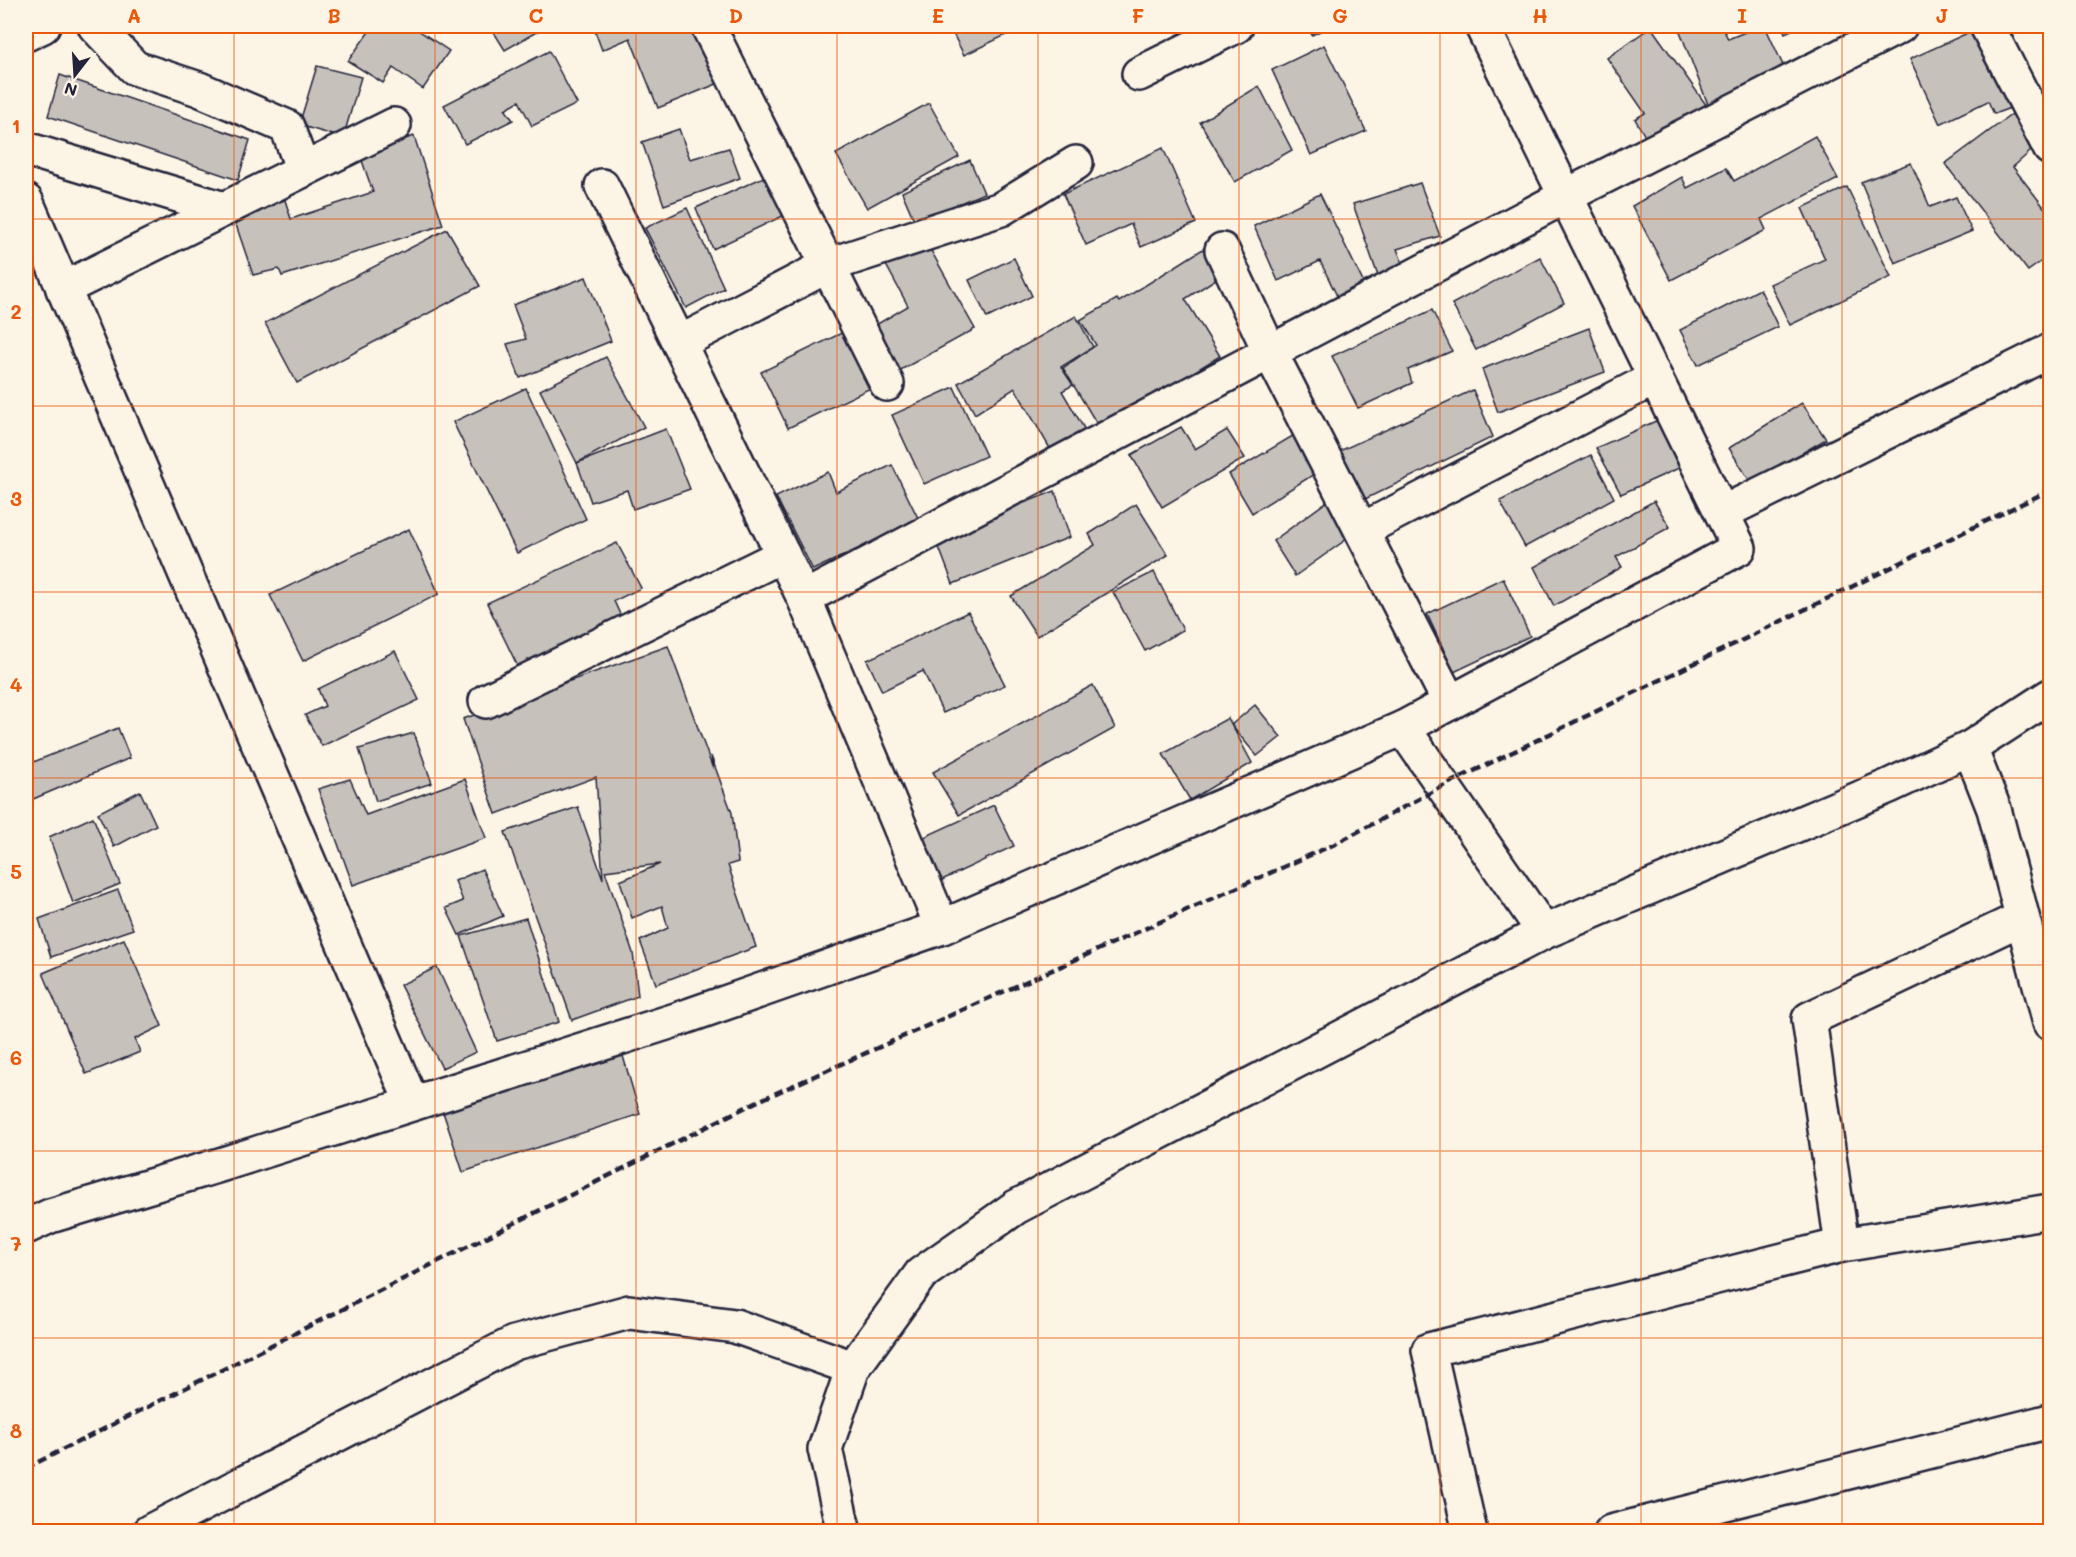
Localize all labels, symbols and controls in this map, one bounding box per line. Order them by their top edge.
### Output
text: A [127,2,141,28]
text: B [327,2,341,28]
text: C [529,2,544,28]
text: D [729,2,743,28]
text: E [932,2,944,28]
text: F [1132,2,1145,28]
text: G [1332,2,1348,28]
text: H [1532,2,1548,28]
text: I [1737,2,1747,28]
text: J [1935,2,1949,28]
north arrow [45,45,105,105]
text: N [62,78,79,102]
text: 1 [12,112,20,138]
text: 2 [10,298,22,324]
text: 3 [10,485,22,511]
text: 4 [10,671,23,697]
text: 5 [10,858,22,884]
text: 6 [10,1044,22,1070]
text: 7 [10,1230,22,1256]
text: 8 [10,1417,22,1443]

